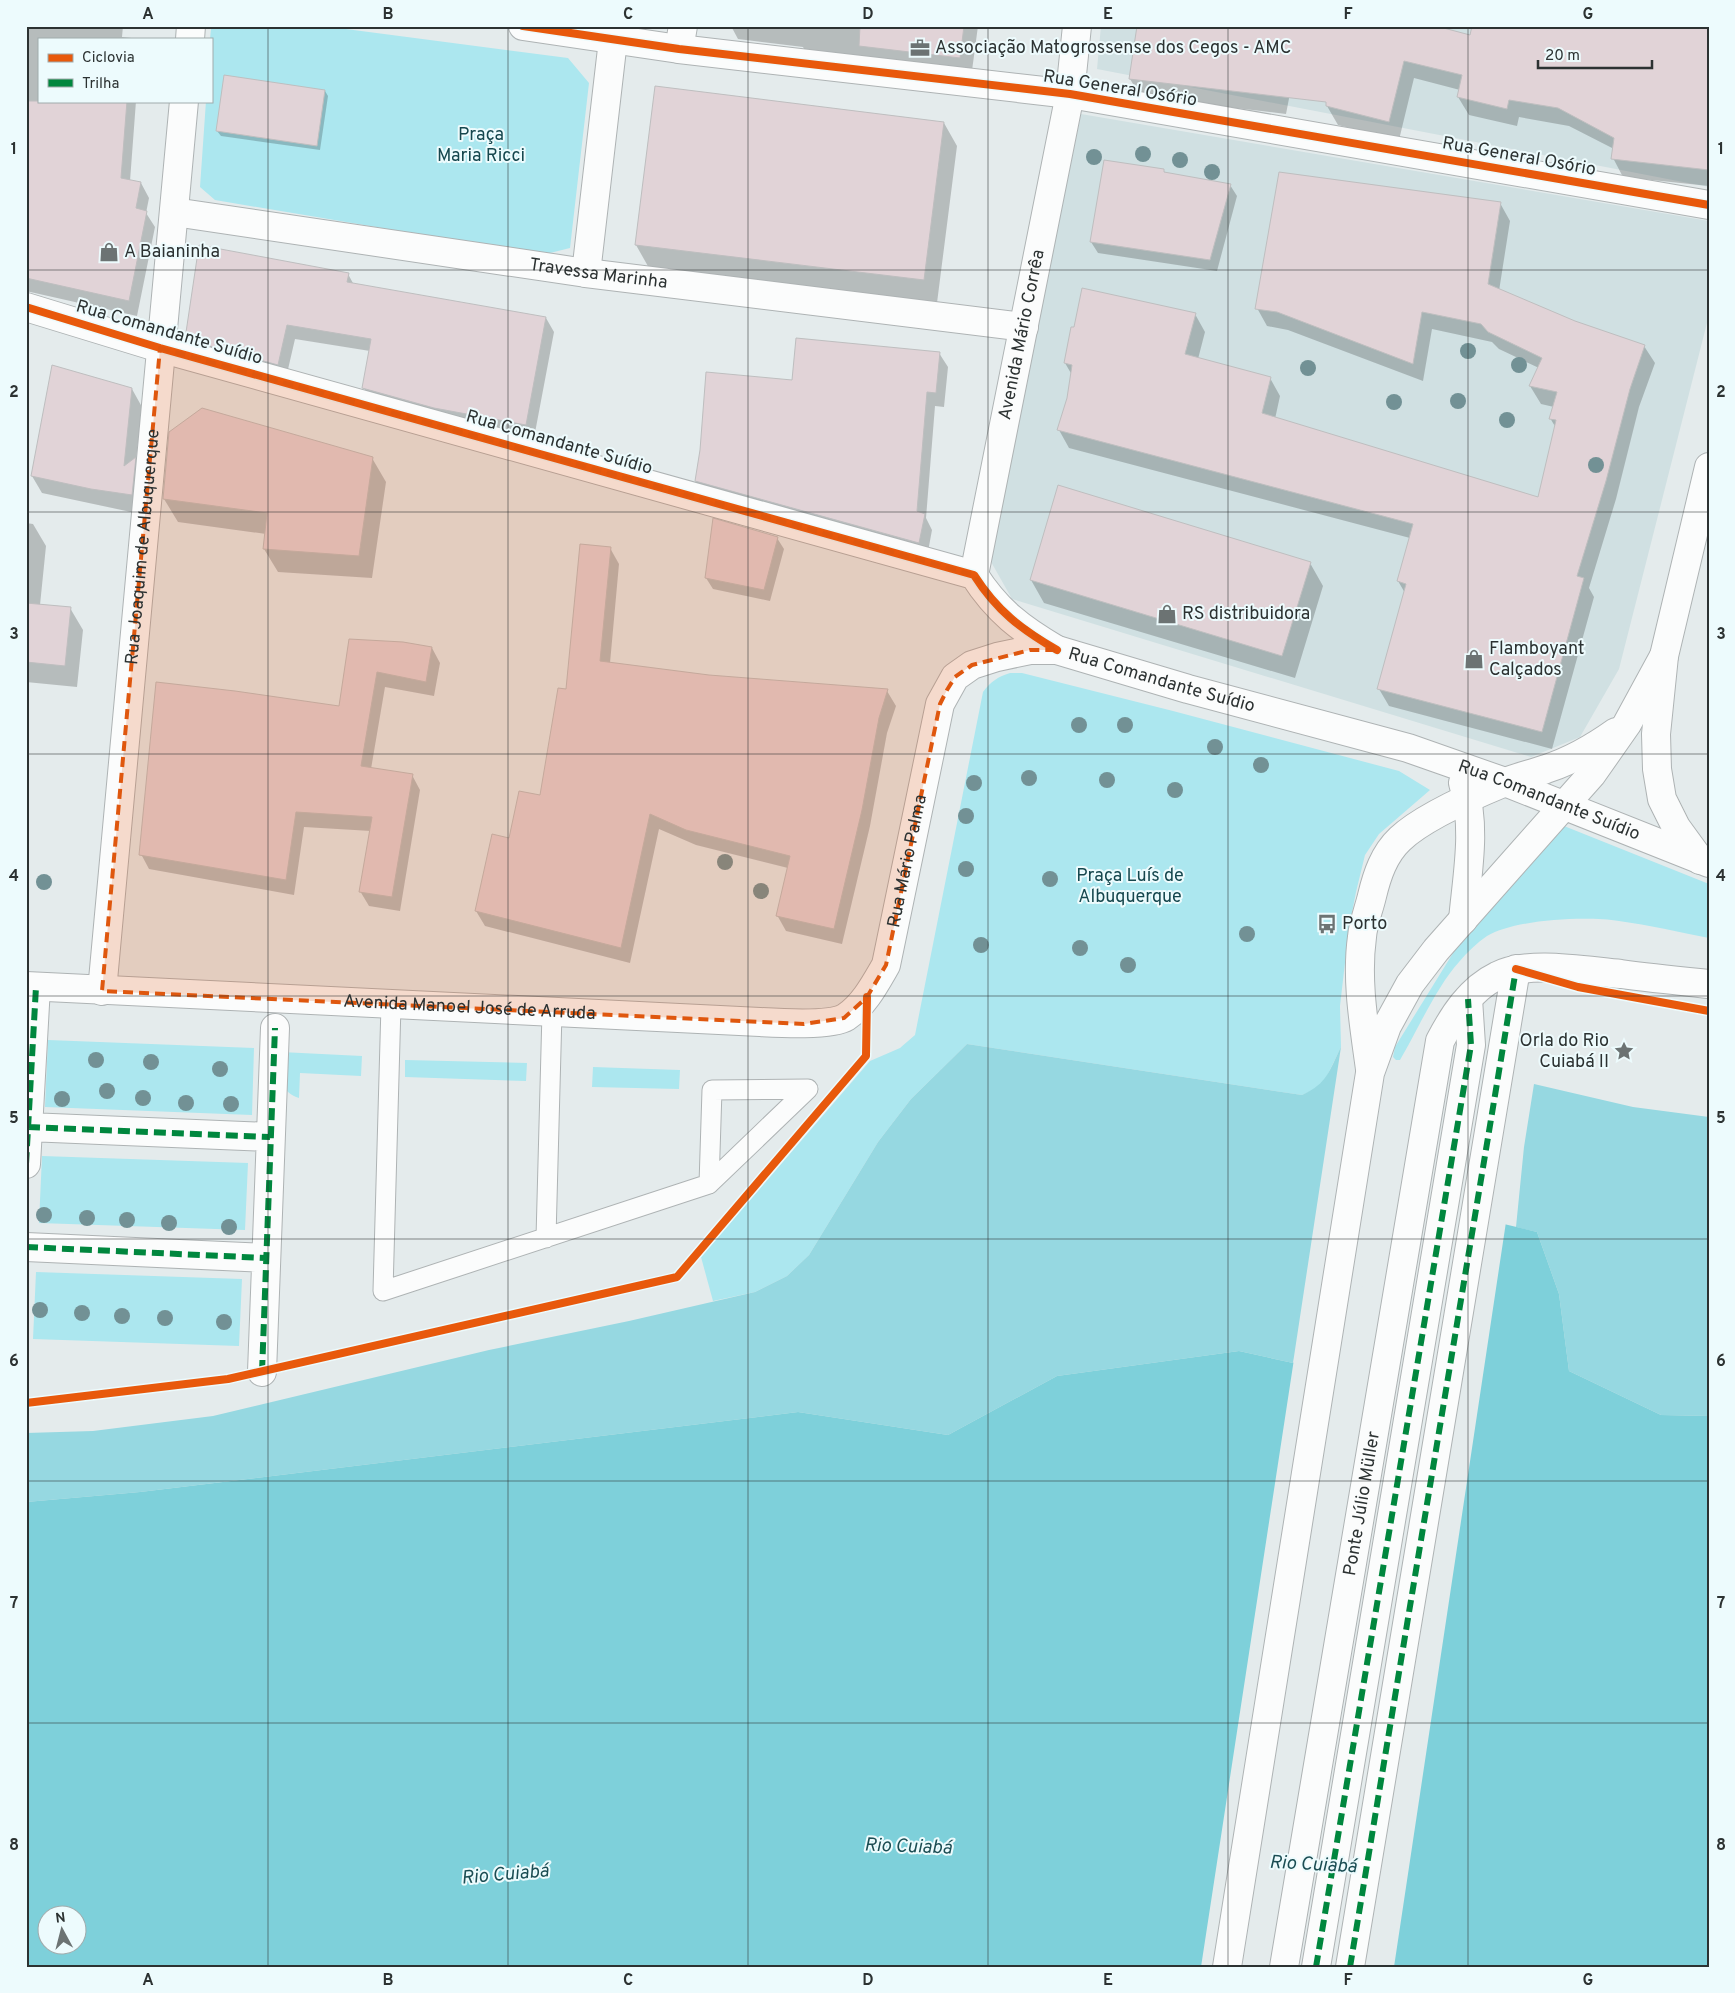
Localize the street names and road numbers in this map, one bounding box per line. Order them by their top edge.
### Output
street label: Rua General Osório [1041,65,1199,113]
street label: Rua General Osório [1440,132,1598,182]
street label: Avenida Mário Corrêa [994,247,1050,422]
street label: Travessa Marinha [528,253,669,294]
street label: Rua Comandante Suídio [73,295,265,371]
street label: Rua Comandante Suídio [463,405,655,481]
street label: Rua Joaquim de Albuquerque [121,428,165,666]
street label: Rua Comandante Suídio [1065,642,1258,718]
street label: Rua Comandante Suídio [1455,755,1643,846]
street label: Rua Mário Palma [883,792,932,930]
street label: Avenida Manoel José de Arruda [343,990,596,1025]
street label: Ponte Júlio Müller [1339,1429,1386,1578]

